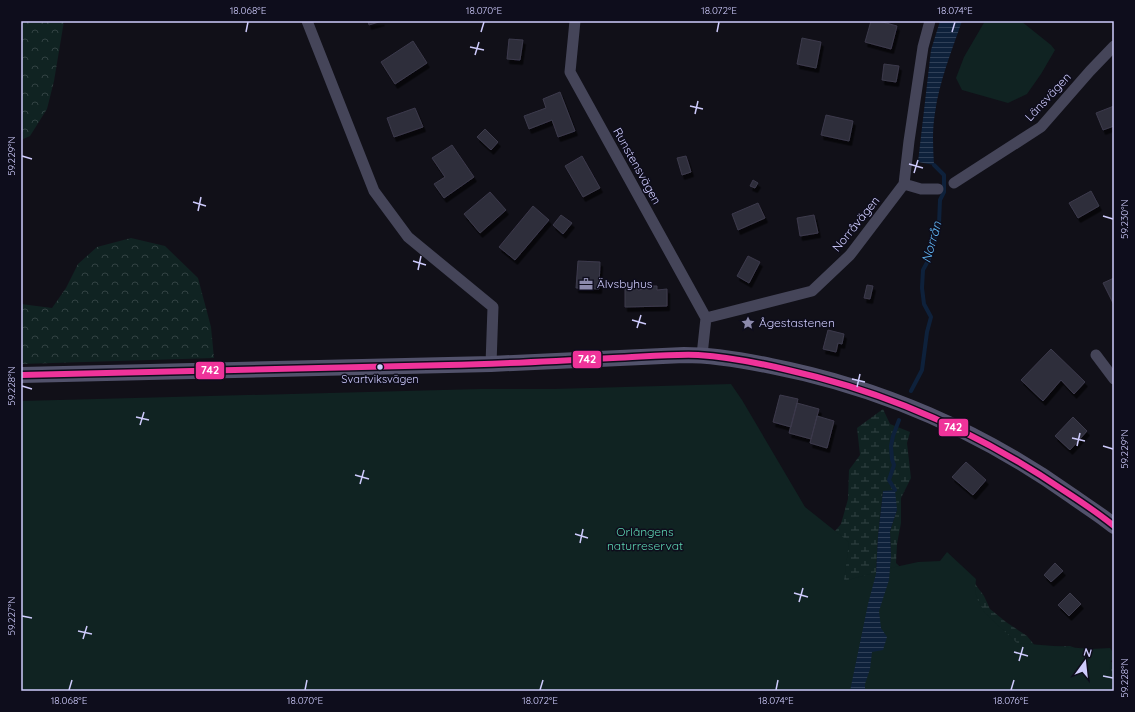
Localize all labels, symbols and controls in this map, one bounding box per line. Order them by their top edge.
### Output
text: 18.068°E [230,4,267,17]
text: 18.070°E [466,4,503,17]
text: 18.072°E [701,4,737,17]
text: 18.074°E [937,4,973,17]
street label: Länsvägen [1021,69,1074,124]
street label: Runstensvägen [610,125,665,207]
text: 59.229°N [5,136,18,176]
street label: Norråvägen [829,193,882,254]
text: 59.230°N [1118,199,1131,239]
water label: Norrån [917,219,945,265]
office icon: Älvsbyhus [578,276,594,292]
place label: Älvsbyhus [597,276,653,291]
place icon: Ågestastenen [740,315,756,331]
place label: Ågestastenen [759,315,835,330]
line badge: 742 [572,350,602,369]
text: 742 [578,352,596,366]
line badge: 742 [195,361,225,380]
marker: Svartviksvägen [375,362,385,372]
text: 742 [201,363,219,377]
text: 59.228°N [5,366,18,406]
place label: Svartviksvägen [341,372,419,386]
line badge: 742 [938,418,969,437]
text: 742 [944,420,962,434]
text: 59.229°N [1118,429,1131,469]
park label: Orlångens naturreservat [607,524,683,553]
text: 59.227°N [5,596,18,636]
north arrow [1065,642,1105,682]
text: N [1082,645,1093,660]
text: 59.228°N [1118,658,1131,698]
text: 18.068°E [51,694,88,707]
text: 18.070°E [287,694,324,707]
text: 18.072°E [522,694,558,707]
text: 18.074°E [758,694,794,707]
text: 18.076°E [993,694,1029,707]

